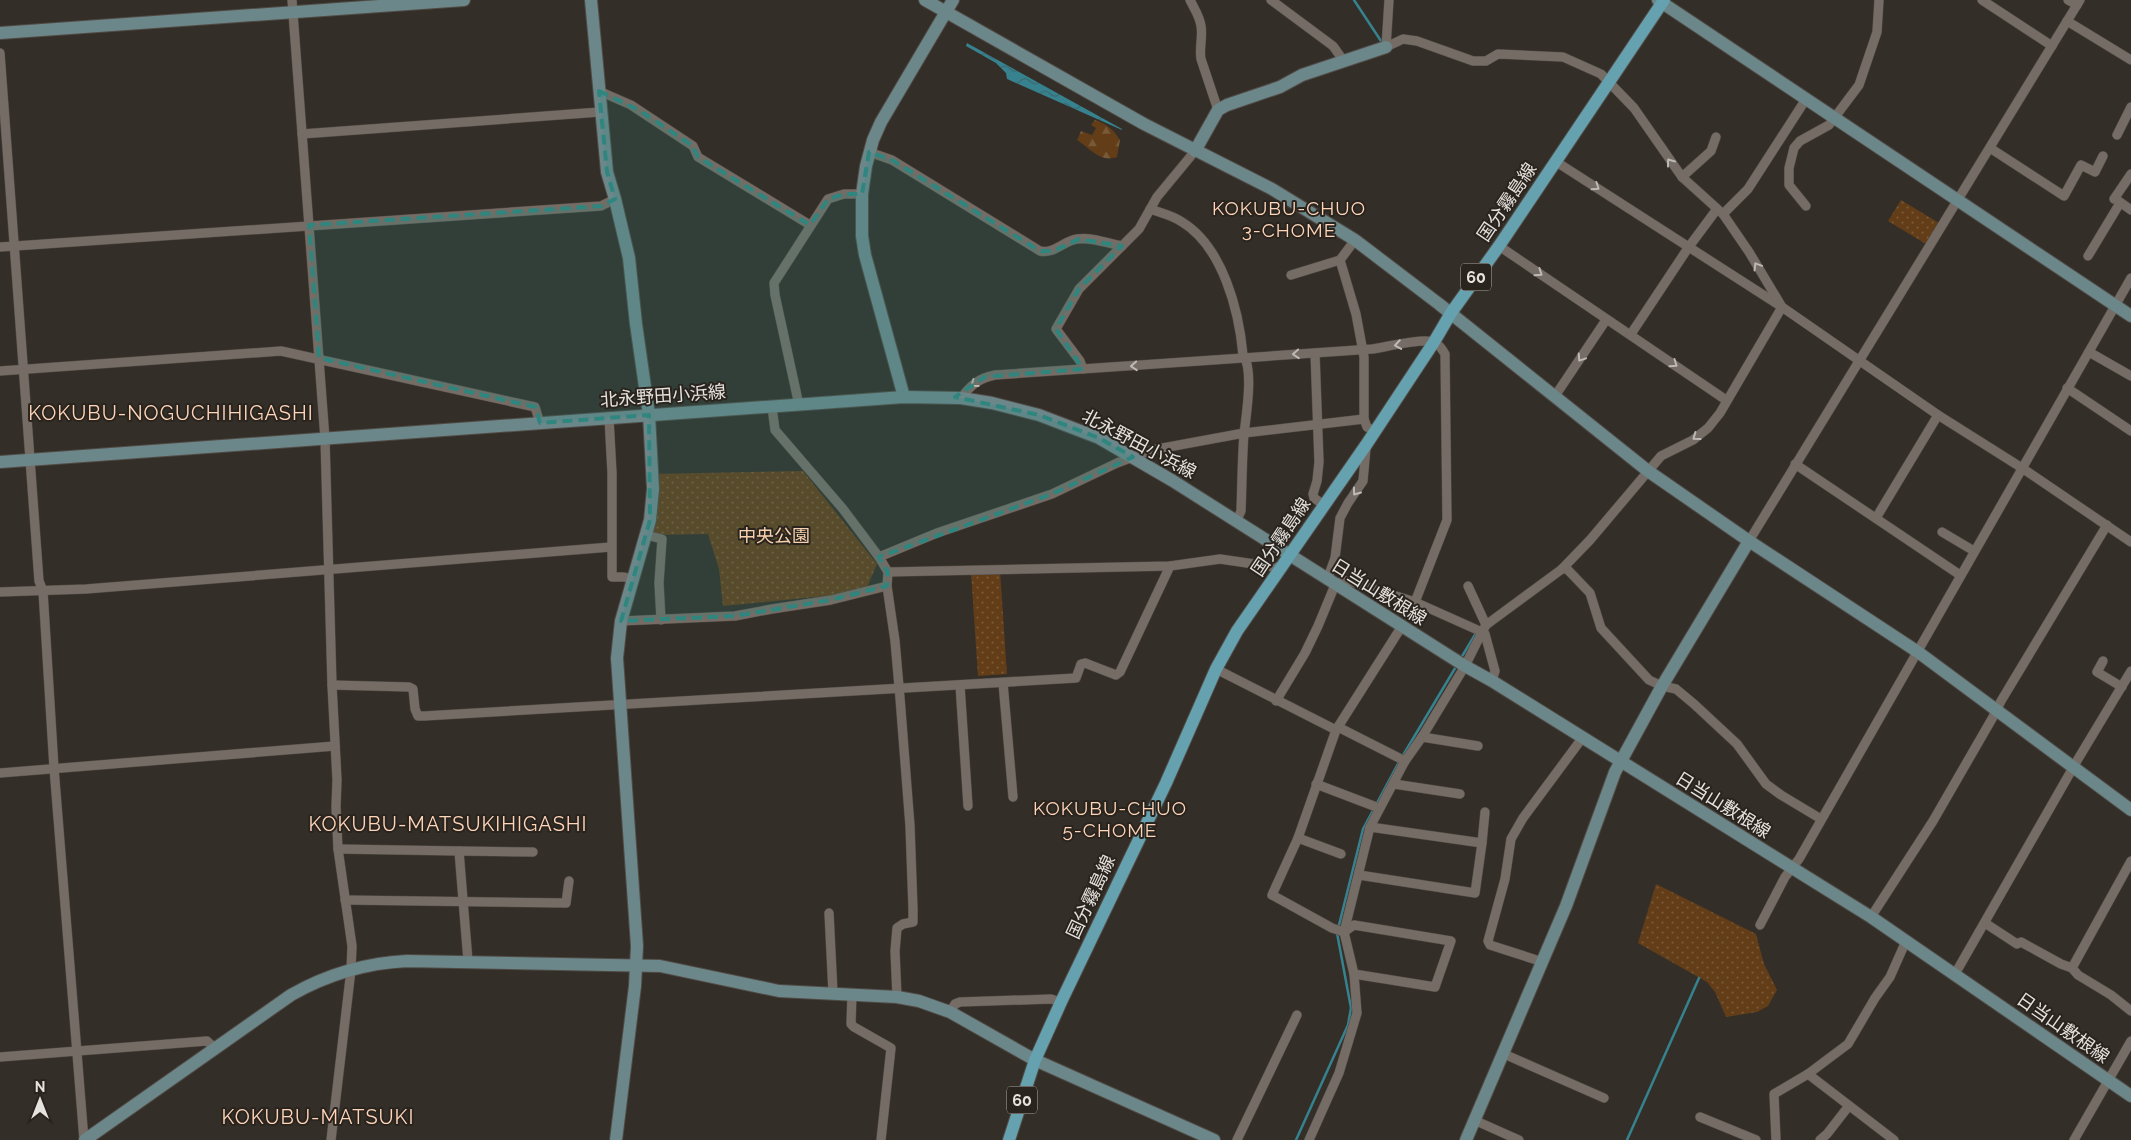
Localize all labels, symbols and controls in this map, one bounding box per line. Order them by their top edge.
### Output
street label: 国分霧島線 [1473,159,1540,245]
one-way arrow [1668,159,1676,168]
one-way arrow [1590,181,1600,190]
district label: KOKUBU-CHUO 3-CHOME [1212,197,1366,241]
one-way arrow [1754,262,1764,271]
road number: 60 [1461,264,1491,290]
one-way arrow [1533,267,1543,276]
one-way arrow [1394,340,1403,350]
one-way arrow [1292,349,1300,360]
one-way arrow [1578,352,1587,362]
one-way arrow [1668,358,1678,367]
one-way arrow [1130,360,1138,371]
one-way arrow [970,378,980,387]
street label: 北永野田小浜線 [599,381,727,410]
district label: KOKUBU-NOGUCHIHIGASHI [28,401,314,425]
street label: 北永野田小浜線 [1079,405,1200,482]
one-way arrow [1692,431,1702,440]
one-way arrow [1353,486,1362,495]
street label: 国分霧島線 [1247,494,1314,580]
park label: 中央公園 [738,525,810,546]
street label: 日当山敷根線 [1328,554,1431,629]
street label: 日当山敷根線 [1672,767,1775,842]
district label: KOKUBU-CHUO 5-CHOME [1033,797,1187,841]
district label: KOKUBU-MATSUKIHIGASHI [308,812,588,836]
street label: 国分霧島線 [1062,852,1119,942]
street label: 日当山敷根線 [2013,988,2114,1067]
north arrow [15,1075,65,1125]
text: N [35,1079,45,1095]
road number: 60 [1007,1086,1037,1114]
district label: KOKUBU-MATSUKI [222,1105,414,1129]

